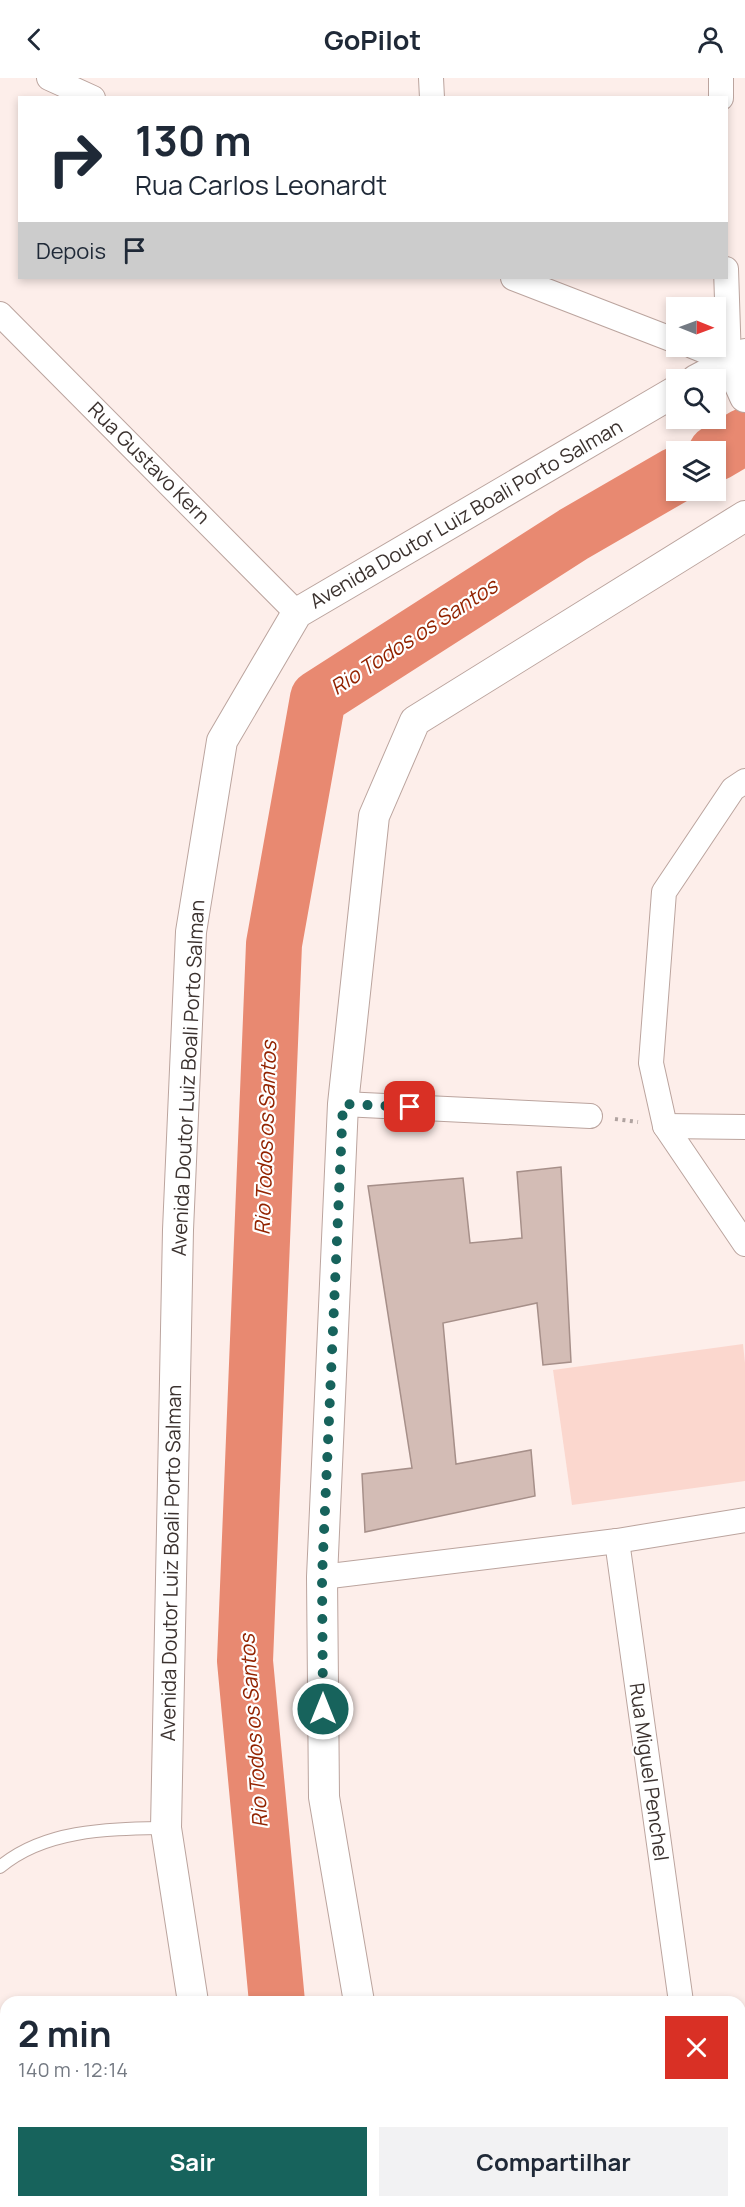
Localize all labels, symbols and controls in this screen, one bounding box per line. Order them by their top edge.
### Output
text: GoPilot [324,21,421,58]
icon: back [18,23,51,56]
icon: person [694,23,727,56]
text: 130 m [135,111,252,169]
icon: right [36,120,114,198]
text: Rua Carlos Leonardt [135,166,387,203]
icon: arrive [118,234,151,267]
text: Depois [36,236,106,266]
north arrow [666,297,726,357]
map controls [666,297,726,501]
button: search [666,369,726,429]
street label: Rua Gustavo Kern [82,396,216,530]
street label: Avenida Doutor Luiz Boali Porto Salman [305,413,627,614]
button: layers [666,441,726,501]
water label: Rio Todos os Santos [324,571,504,701]
street label: Avenida Doutor Luiz Boali Porto Salman [165,899,210,1257]
water label: Rio Todos os Santos [248,1039,282,1235]
pin [384,1081,435,1132]
icon: arrive [393,1090,426,1123]
street label: Avenida Doutor Luiz Boali Porto Salman [154,1384,187,1742]
water label: Rio Todos os Santos [232,1631,274,1829]
position arrow [291,1677,355,1741]
street label: Rua Miguel Penchel [624,1681,675,1863]
text: 2 min [18,2009,112,2058]
button: close [665,2016,728,2079]
text: 140 m · 12:14 [18,2056,128,2083]
button: Sair [18,2127,367,2196]
button: Compartilhar [379,2127,728,2196]

